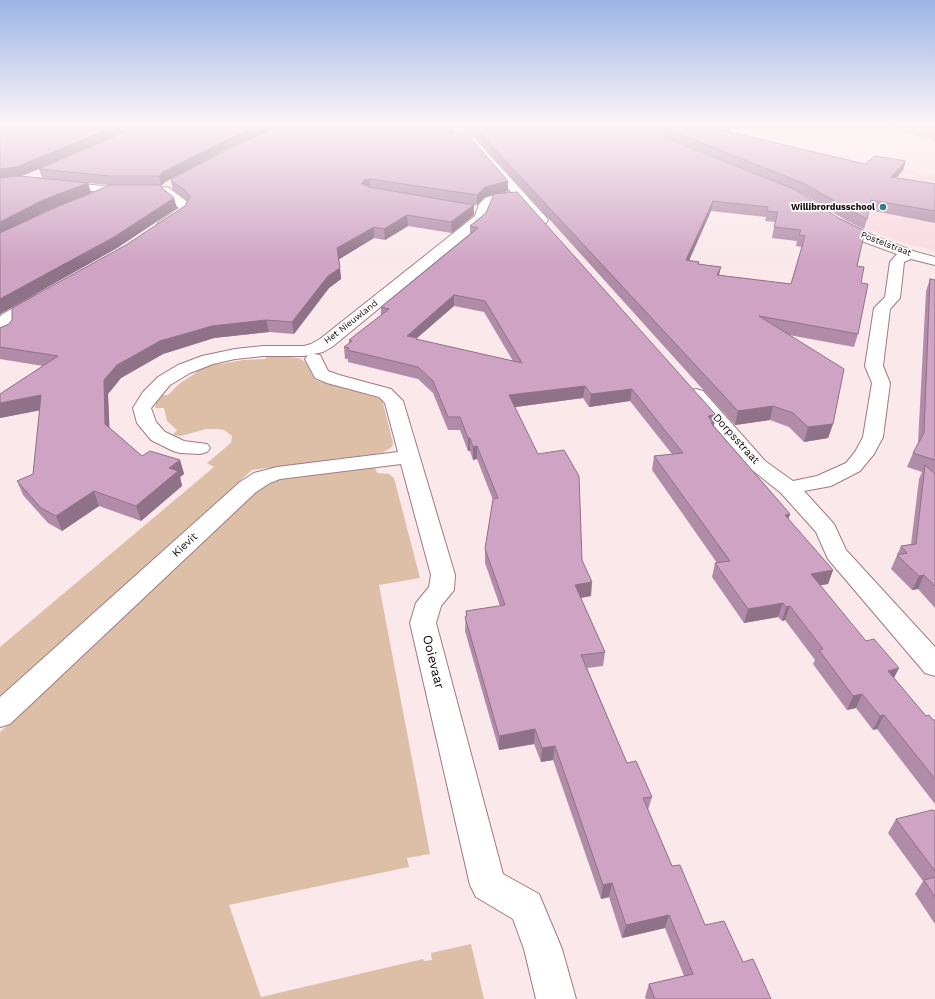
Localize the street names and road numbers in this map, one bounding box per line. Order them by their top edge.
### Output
street label: Postelstraat [859,229,913,259]
street label: Het Nieuwland [322,298,380,346]
street label: Dorpsstraat [710,411,762,467]
street label: Kievit [170,530,200,560]
street label: Ooievaar [419,633,447,691]

